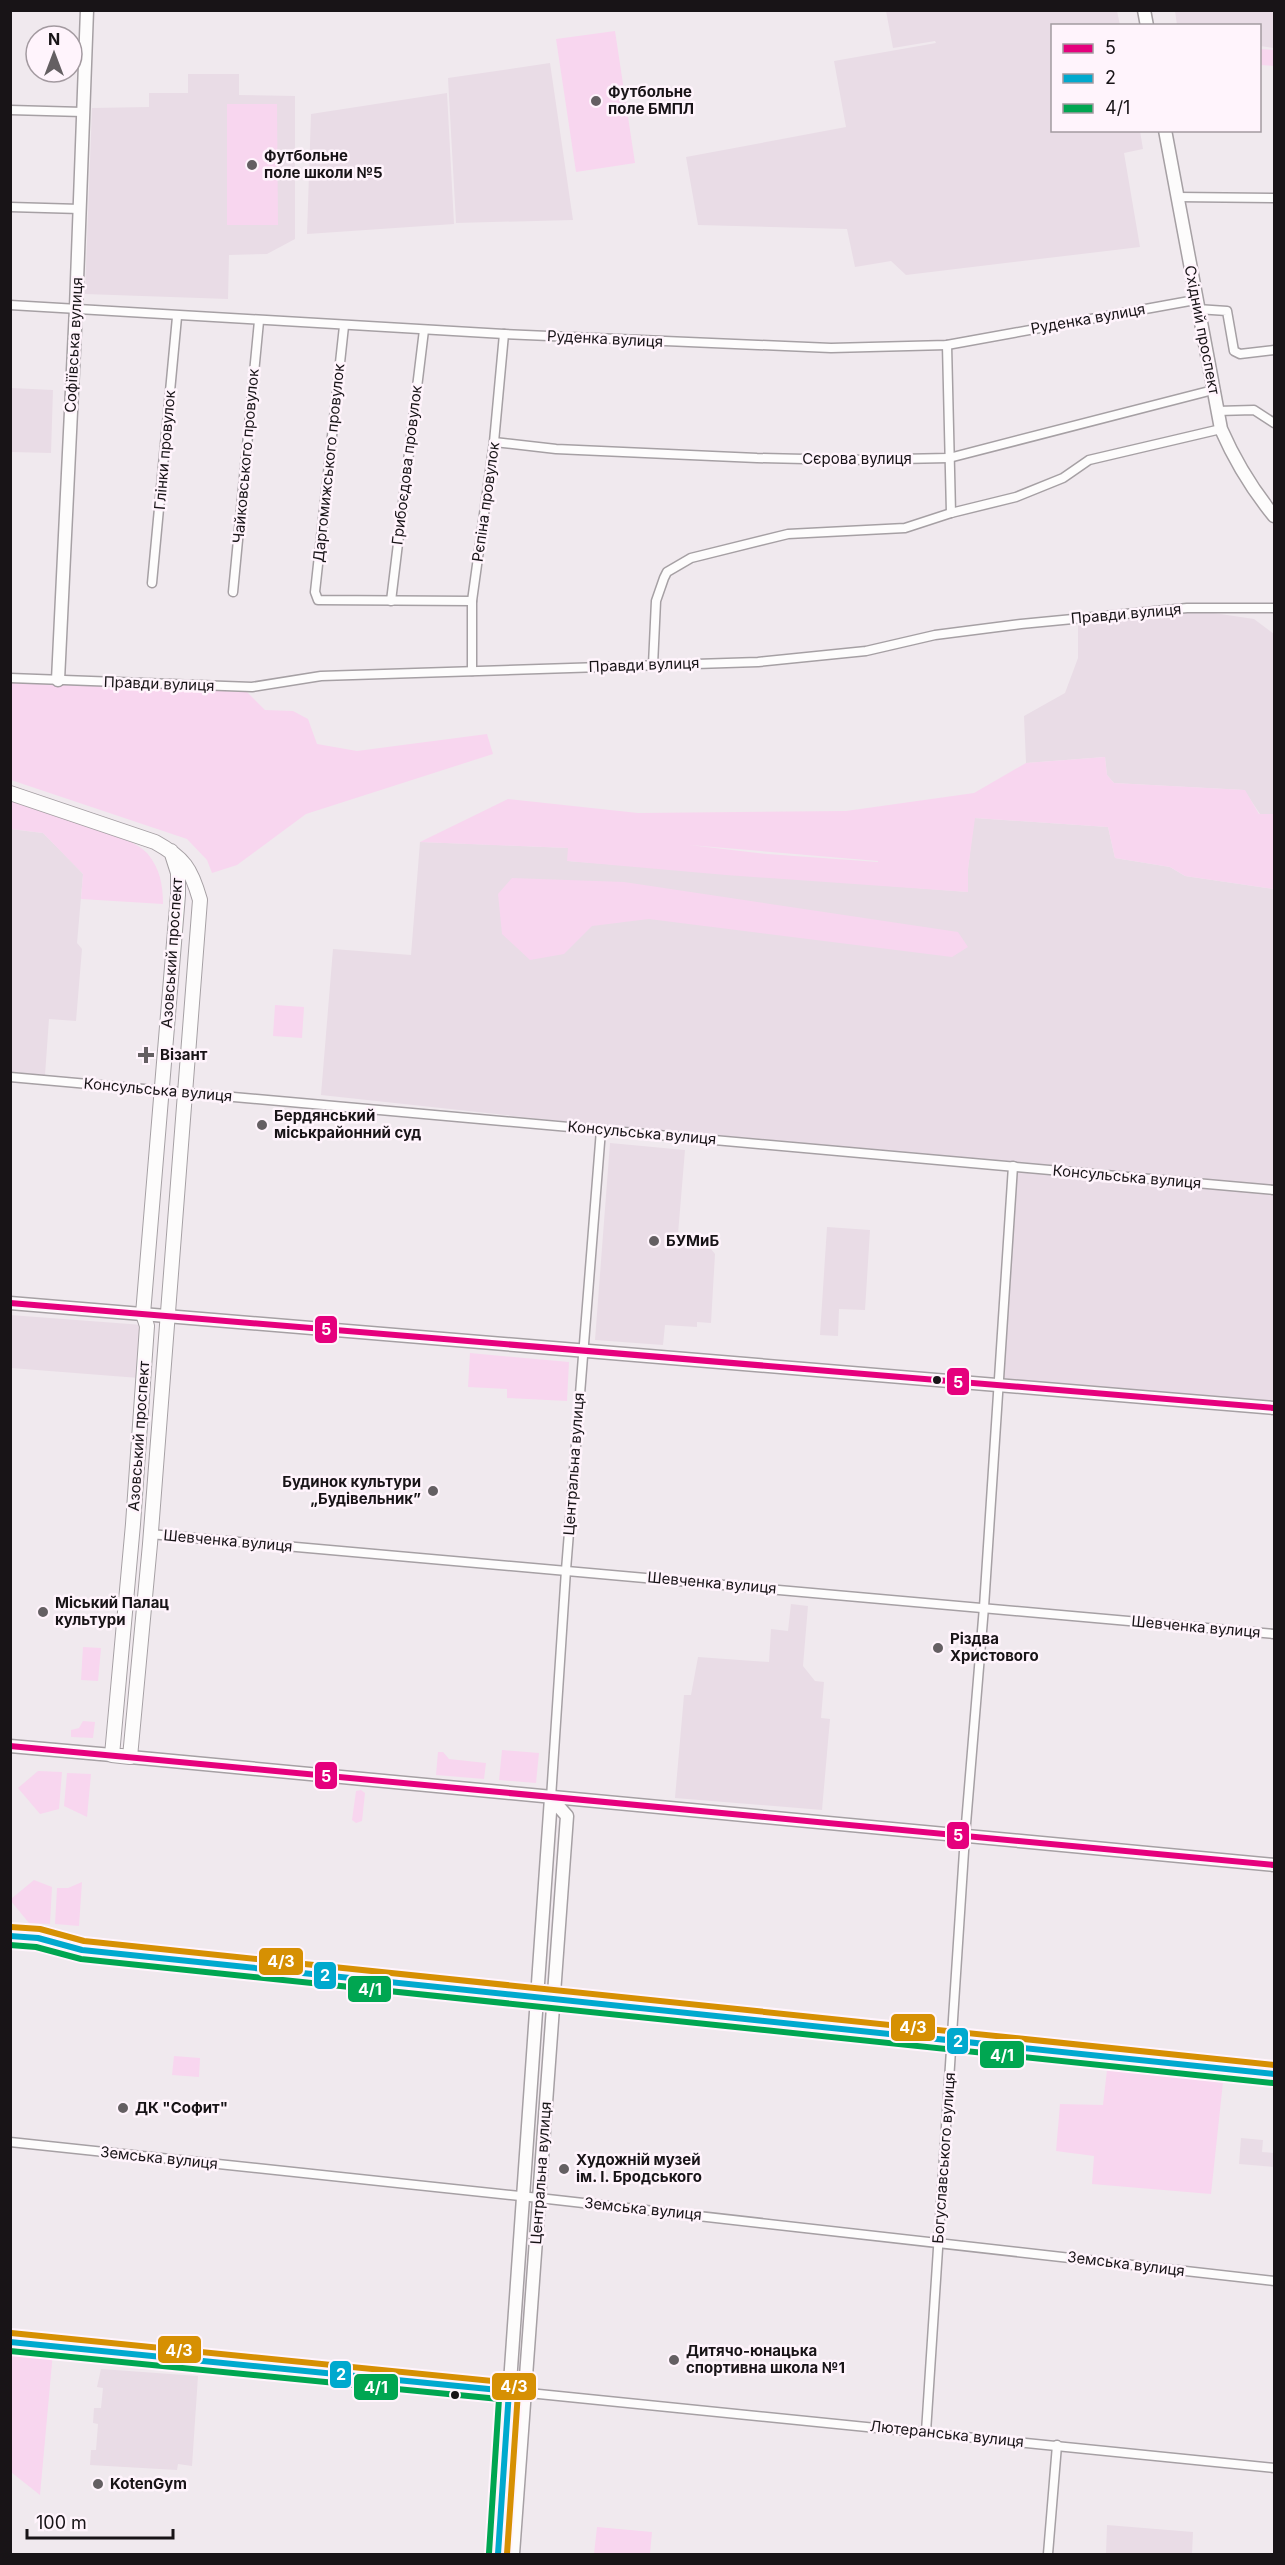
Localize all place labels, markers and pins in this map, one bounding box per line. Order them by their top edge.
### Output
place label: Футбольне поле БМПЛ [608,82,694,118]
marker: Футбольне поле БМПЛ [589,94,603,108]
place label: Футбольне поле школи №5 [264,146,383,182]
marker: Футбольне поле школи №5 [245,158,259,172]
place label: Візант [160,1045,208,1064]
marker: Візант [137,1046,155,1064]
place label: Бердянський міськрайонний суд [274,1106,421,1142]
marker: Бердянський міськрайонний суд [255,1118,269,1132]
place label: БУМиБ [666,1231,719,1250]
marker: БУМиБ [647,1234,661,1248]
unlabelled marker [931,1374,943,1386]
place label: Будинок культури „Будівельник” [282,1472,421,1508]
marker: Будинок культури „Будівельник” [426,1484,440,1498]
place label: Міський Палац культури [55,1593,169,1629]
marker: Міський Палац культури [36,1605,50,1619]
place label: Різдва Христового [950,1629,1039,1665]
marker: Різдва Христового [931,1641,945,1655]
place label: ДК "Софит" [135,2098,228,2117]
marker: ДК "Софит" [116,2101,130,2115]
place label: Художній музей ім. І. Бродського [576,2150,702,2186]
marker: Художній музей ім. І. Бродського [557,2162,571,2176]
place label: Дитячо-юнацька спортивна школа №1 [686,2341,845,2377]
marker: Дитячо-юнацька спортивна школа №1 [667,2353,681,2367]
unlabelled marker [449,2389,461,2401]
place label: KotenGym [110,2474,187,2493]
marker: KotenGym [91,2477,105,2491]

